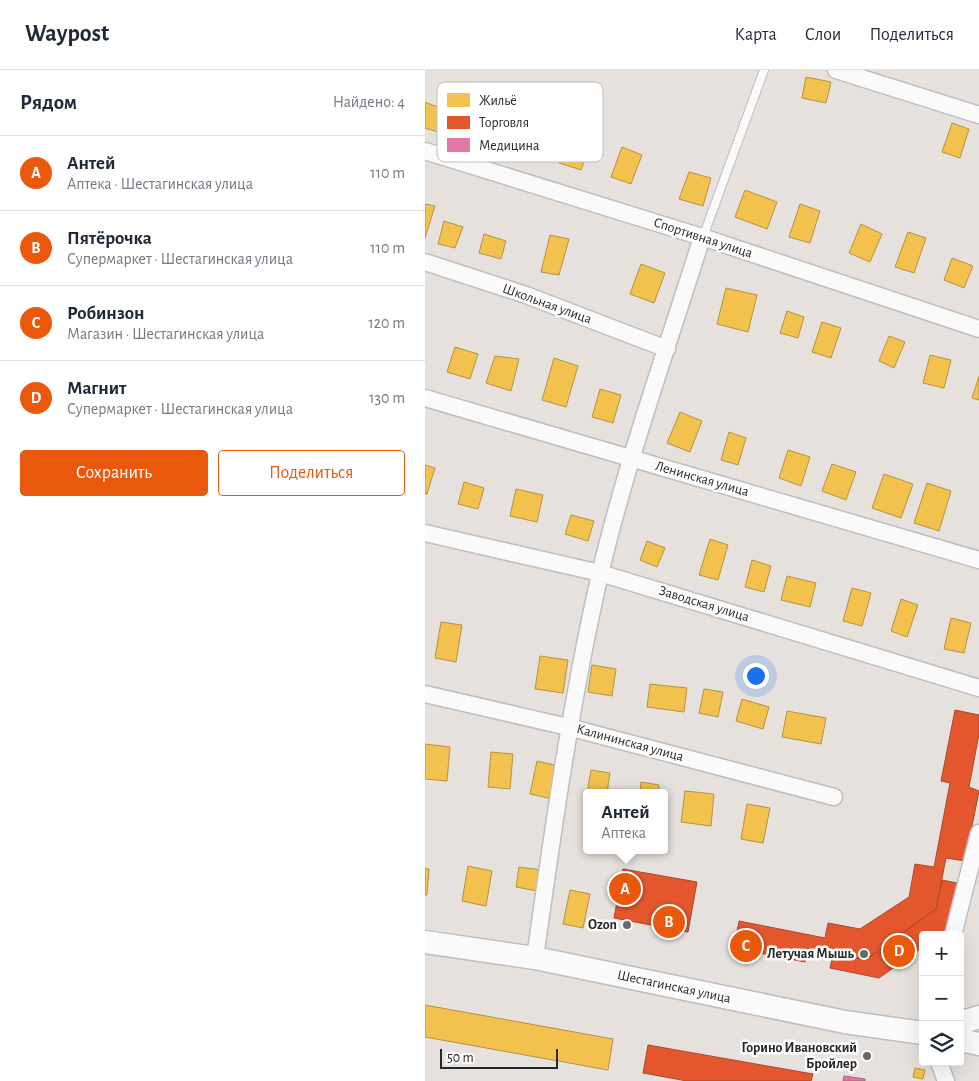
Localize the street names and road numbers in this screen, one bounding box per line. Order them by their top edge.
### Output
street label: Спортивная улица [652,215,755,261]
street label: Школьная улица [501,281,594,327]
street label: Ленинская улица [654,459,751,499]
street label: Заводская улица [657,584,751,625]
street label: Калининская улица [575,722,686,764]
street label: Шестагинская улица [616,968,733,1006]

